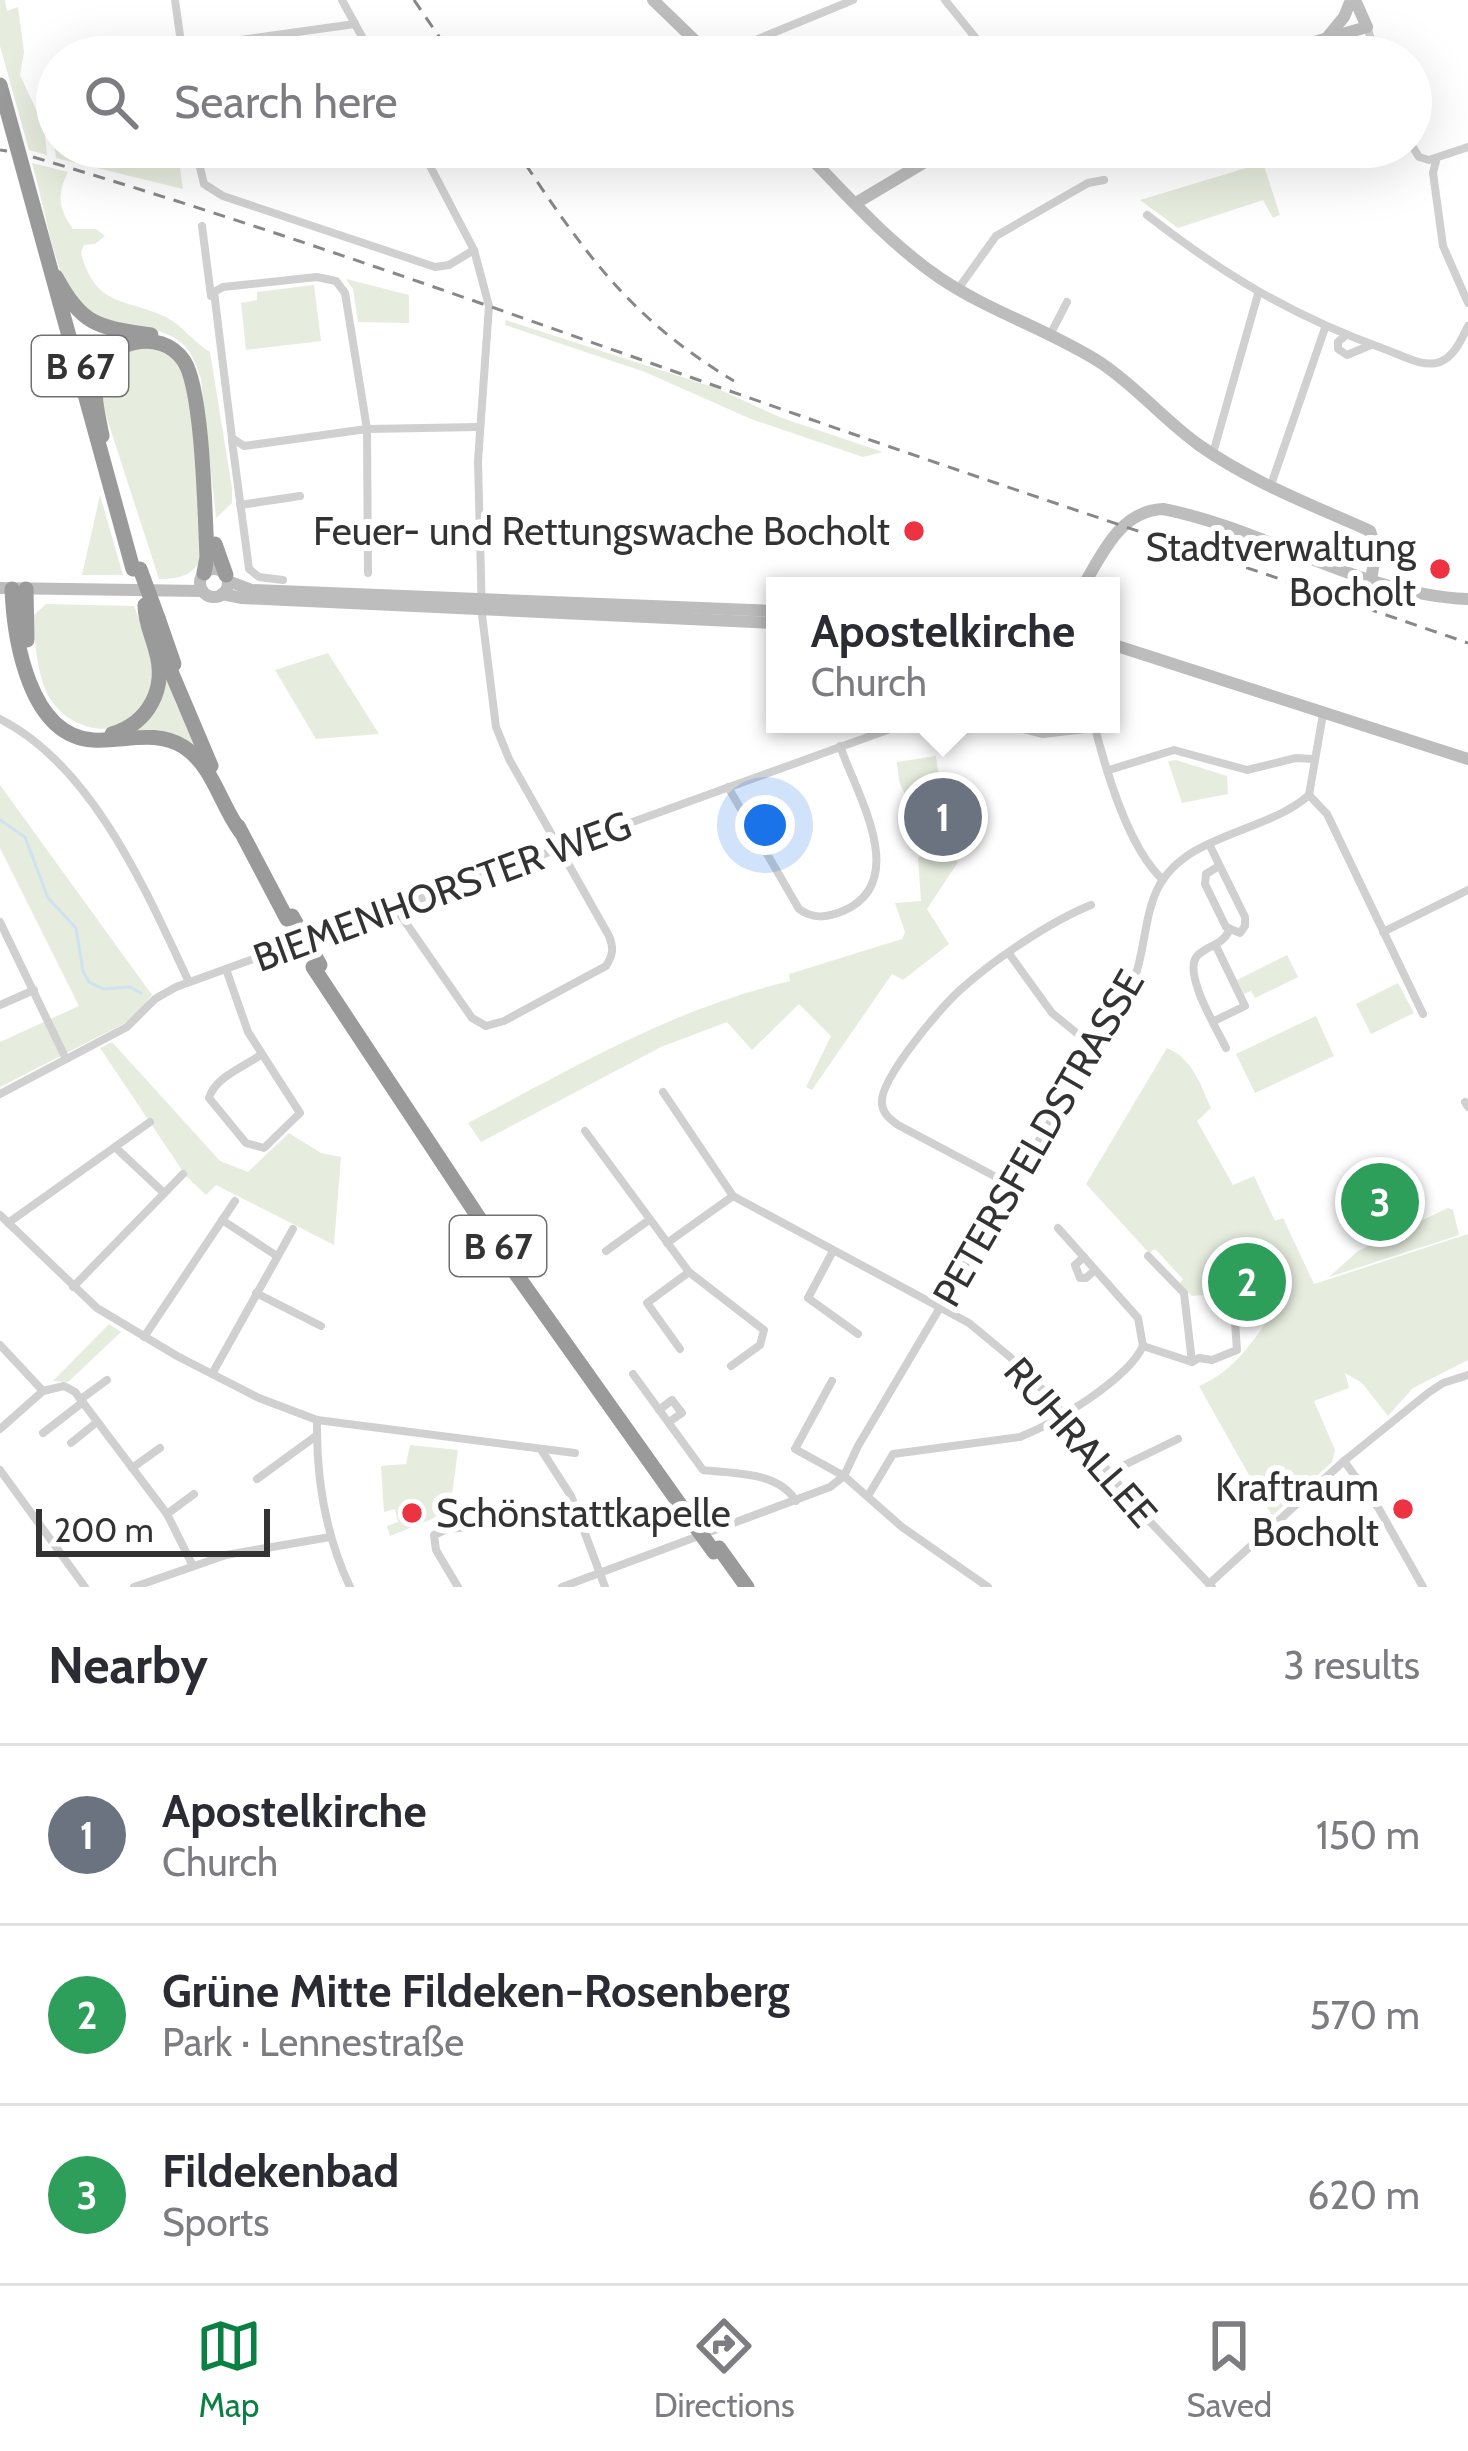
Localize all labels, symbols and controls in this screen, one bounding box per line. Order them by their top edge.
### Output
search box [36,36,1432,168]
icon: search [78,69,144,135]
text: Search here [174,75,398,129]
road number: B 67 [32,336,128,396]
place label: Feuer- und Rettungswache Bocholt [313,507,890,555]
marker: Feuer- und Rettungswache Bocholt [901,518,927,544]
place label: Stadtverwaltung Bocholt [1145,523,1417,616]
marker: Stadtverwaltung Bocholt [1427,556,1453,582]
popup [766,577,1120,733]
text: Apostelkirche [811,604,1075,658]
text: Church [811,658,927,706]
pin: 1 [904,772,982,862]
your location [735,795,795,855]
street label: BIEMENHORSTER WEG [247,800,637,982]
street label: PETERSFELDSTRASSE [922,961,1154,1315]
pin: 3 [1341,1157,1419,1247]
road number: B 67 [450,1216,546,1276]
pin: 2 [1208,1237,1286,1327]
street label: RUHRALLEE [994,1347,1168,1537]
place label: Kraftraum Bocholt [1215,1463,1379,1556]
place label: Schönstattkapelle [436,1489,731,1537]
marker: Kraftraum Bocholt [1390,1496,1416,1522]
marker: Schönstattkapelle [399,1500,425,1526]
scale bar [36,1503,270,1556]
text: 200 m [54,1510,154,1550]
text: Nearby [48,1634,208,1696]
text: 3 results [1283,1641,1420,1689]
text: Apostelkirche [162,1784,427,1838]
text: 1 [80,1811,94,1859]
text: 150 m [1316,1811,1420,1859]
text: Church [162,1838,278,1886]
text: Grüne Mitte Fildeken-Rosenberg [162,1964,790,2018]
text: 2 [77,1991,97,2039]
text: 570 m [1309,1991,1420,2039]
text: Park · Lennestraße [162,2018,464,2066]
text: Fildekenbad [162,2144,399,2198]
text: 3 [76,2171,98,2219]
text: 620 m [1307,2171,1420,2219]
text: Sports [162,2198,269,2246]
tab: Map [196,2313,262,2425]
tab: Directions [654,2313,795,2425]
tab: Saved [1186,2313,1272,2425]

